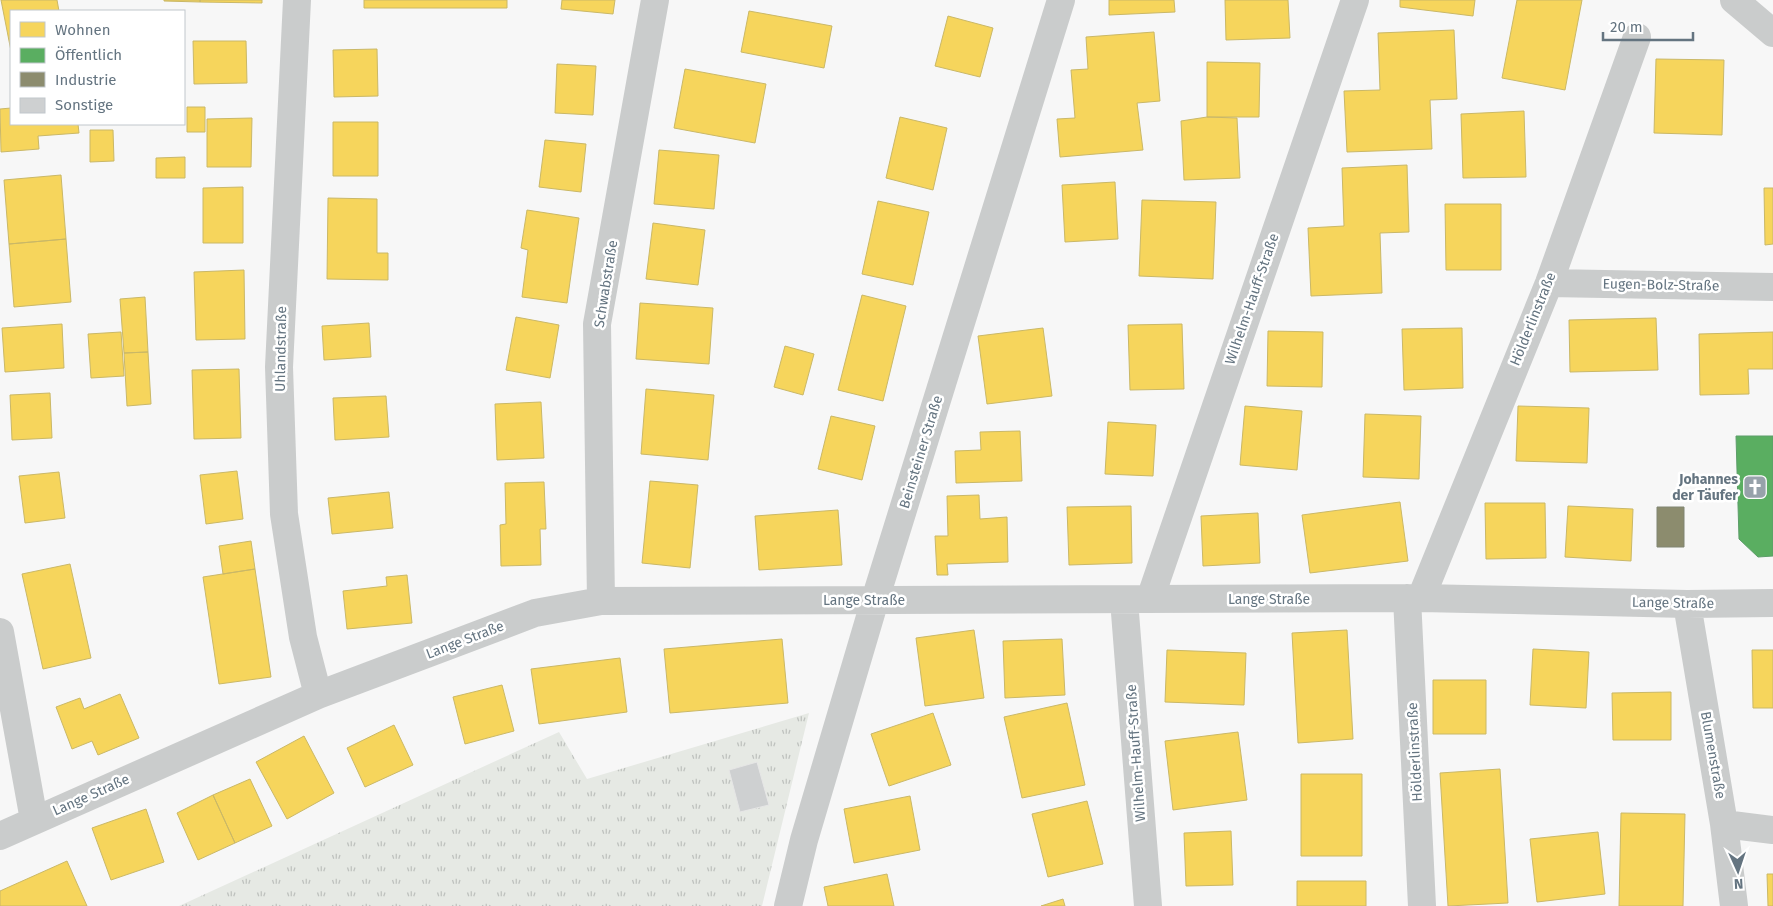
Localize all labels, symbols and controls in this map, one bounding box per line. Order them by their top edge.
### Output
legend [10,10,185,125]
scale bar [1603,10,1693,42]
text: 20 m [1610,18,1643,36]
text: Wohnen [55,21,111,39]
text: Öffentlich [55,46,122,64]
text: Industrie [55,71,117,89]
text: Sonstige [55,96,113,114]
street label: Wilhelm-Hauff-Straße [1222,231,1282,367]
street label: Schwabstraße [591,239,621,329]
street label: Hölderlinstraße [1506,270,1560,368]
street label: Eugen-Bolz-Straße [1602,275,1720,295]
street label: Uhlandstraße [272,306,290,392]
street label: Beinsteiner Straße [896,393,946,511]
place label: Johannes der Täufer [1672,471,1738,504]
church icon: Johannes der Täufer [1742,474,1768,500]
street label: Lange Straße [1228,591,1310,608]
street label: Lange Straße [823,592,905,609]
street label: Lange Straße [1632,594,1714,612]
street label: Lange Straße [424,617,506,663]
street label: Wilhelm-Hauff-Straße [1123,684,1149,822]
street label: Hölderlinstraße [1404,702,1426,802]
street label: Blumenstraße [1697,710,1729,800]
street label: Lange Straße [50,771,132,819]
north arrow [1713,846,1763,896]
text: N [1734,875,1744,892]

